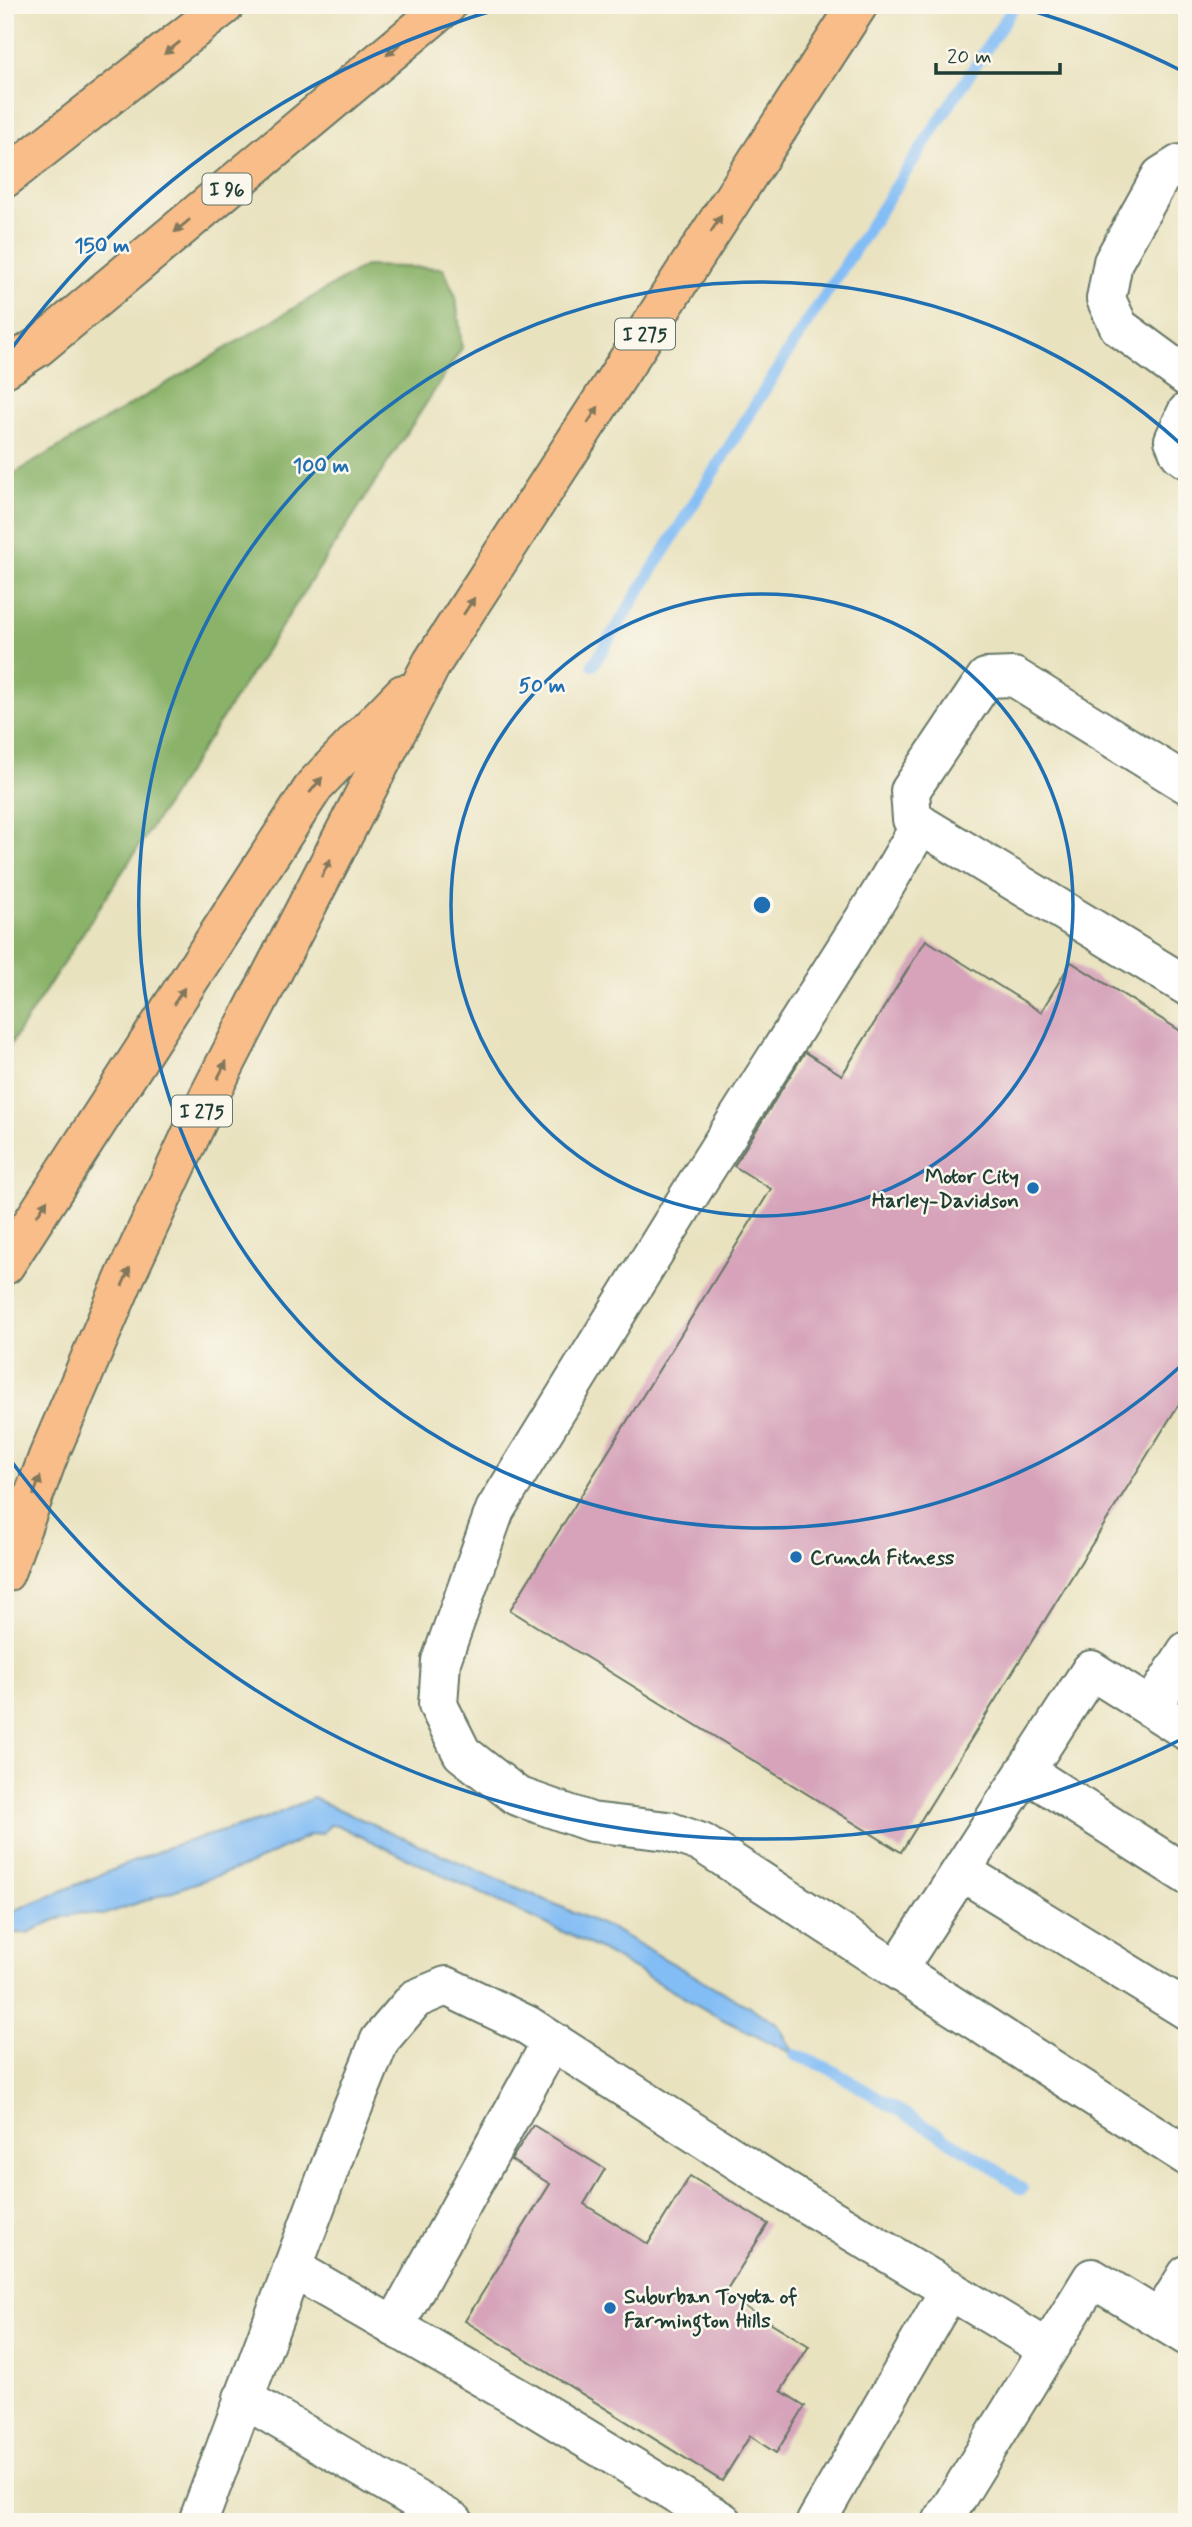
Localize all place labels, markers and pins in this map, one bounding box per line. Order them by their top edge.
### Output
centre of rings [750,893,774,917]
place label: Motor City Harley-Davidson [872,1163,1019,1215]
marker: Motor City Harley-Davidson [1025,1180,1041,1196]
place label: Crunch Fitness [810,1544,955,1572]
marker: Crunch Fitness [788,1549,804,1565]
place label: Suburban Toyota of Farmington Hills [624,2283,797,2337]
marker: Suburban Toyota of Farmington Hills [602,2300,618,2316]

